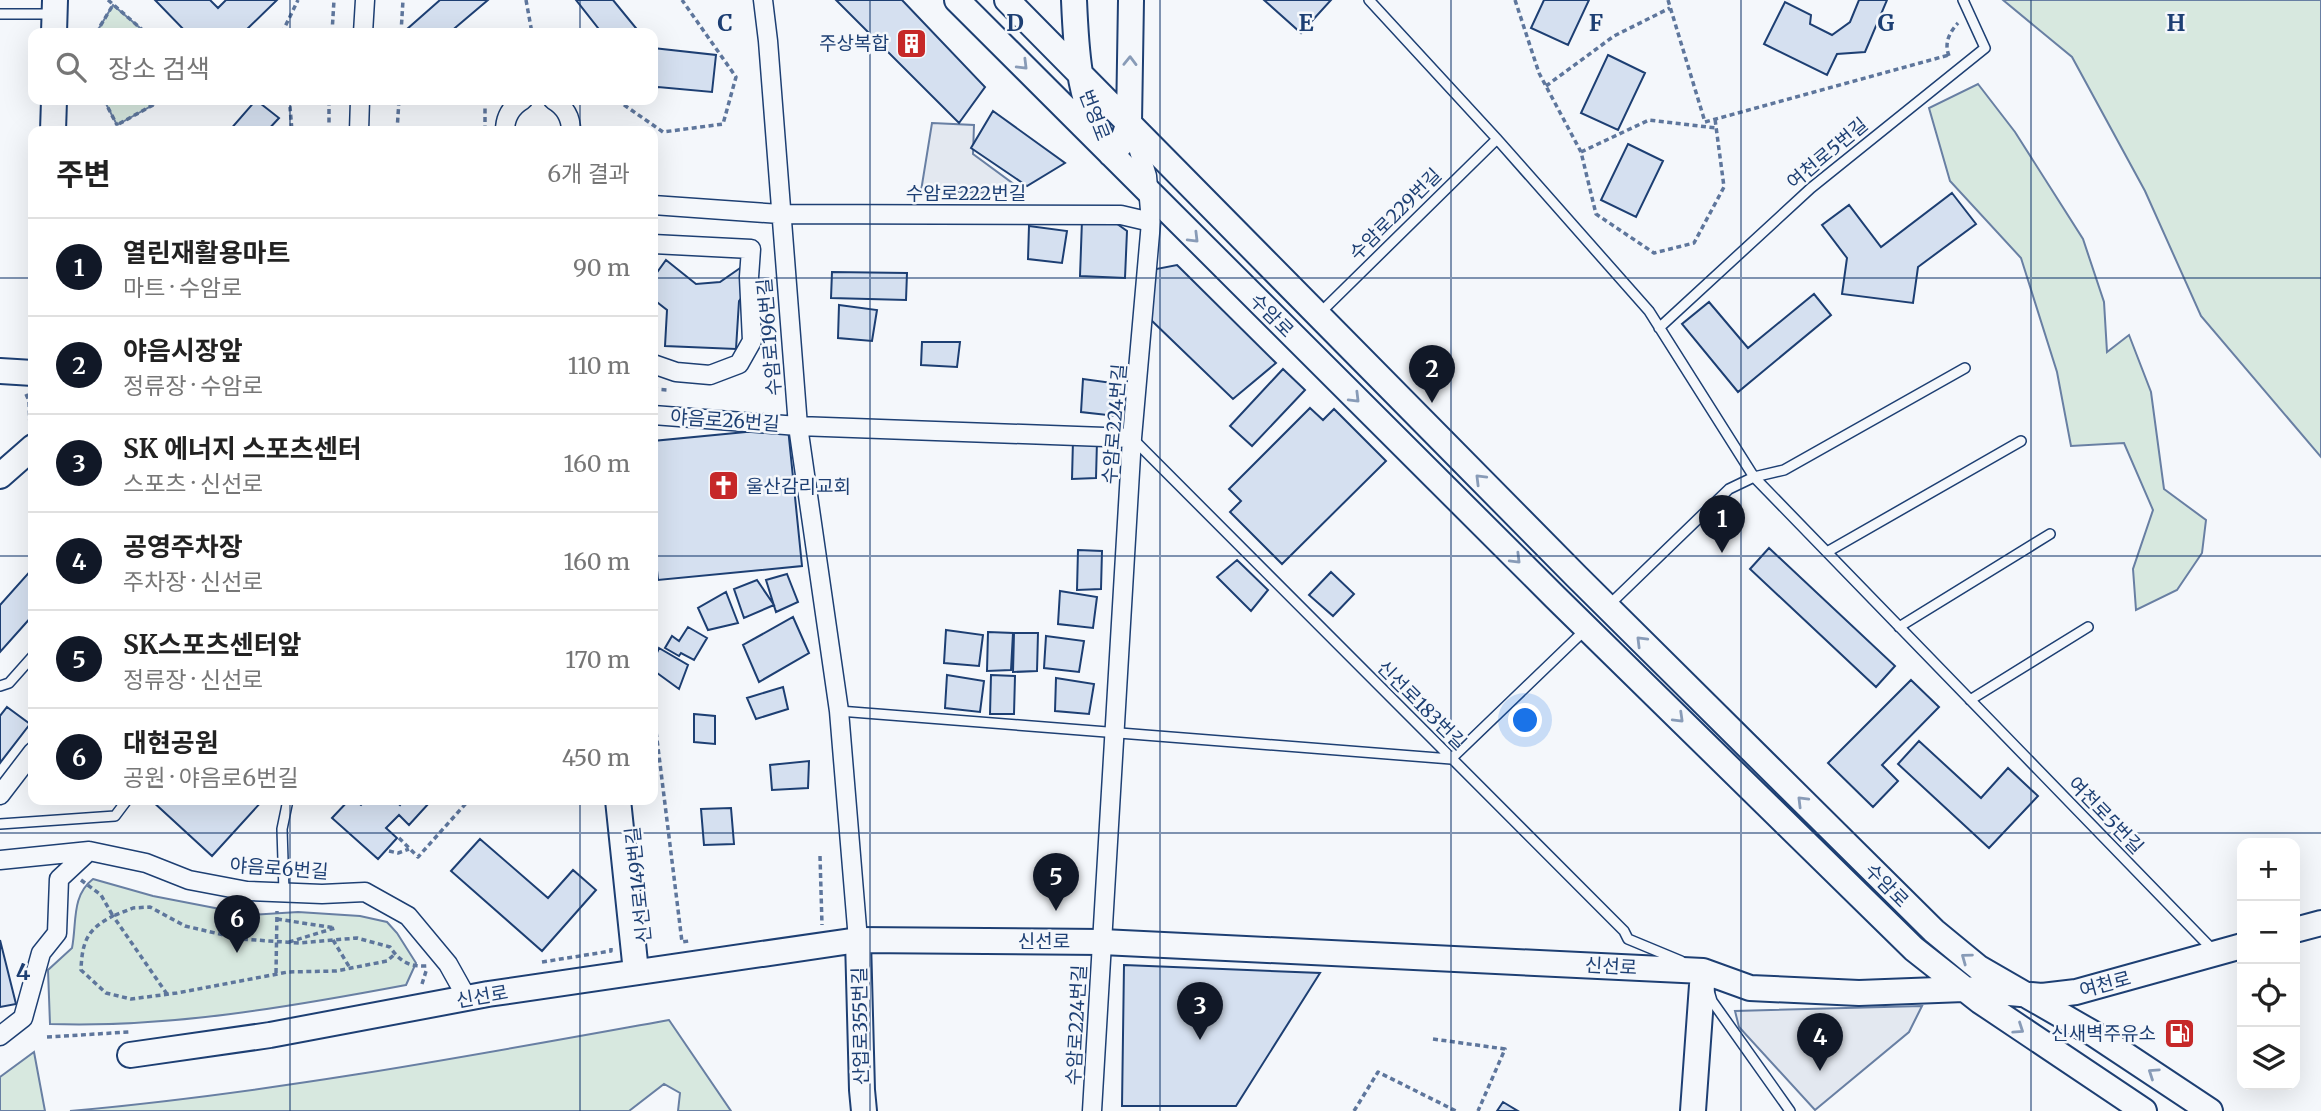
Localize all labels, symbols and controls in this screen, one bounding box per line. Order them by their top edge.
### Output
text: C [717,8,733,37]
text: D [1006,8,1024,37]
text: E [1298,8,1314,37]
text: F [1589,8,1603,37]
text: G [1878,8,1895,37]
text: H [2167,8,2186,37]
building icon: 주상복합 [895,26,929,60]
search box [28,28,658,105]
place label: 주상복합 [819,31,890,55]
icon: search [52,48,90,86]
text: 장소 검색 [108,52,210,85]
one-way arrow [1122,55,1137,66]
one-way arrow [1015,57,1028,70]
street label: 번영로 [1074,86,1116,144]
street label: 여천로5번길 [1782,112,1872,194]
text: 주변 [56,155,111,193]
text: 6개 결과 [547,159,630,188]
street label: 수암로229번길 [1344,163,1446,265]
street label: 수암로222번길 [906,181,1026,205]
one-way arrow [1186,229,1199,242]
text: 열린재활용마트 [123,236,290,269]
text: 1 [74,253,84,282]
text: 90 m [573,253,630,282]
text: 마트 · 수암로 [123,273,242,302]
street label: 수암로196번길 [752,277,786,397]
street label: 수암로 [1245,288,1299,342]
text: 야음시장앞 [123,334,243,367]
pin: 2 [1409,345,1455,403]
text: 2 [72,351,86,380]
text: 110 m [568,351,630,380]
street label: 수암로224번길 [1097,363,1131,485]
text: 정류장 · 수암로 [123,371,263,400]
one-way arrow [1347,389,1360,402]
street label: 야음로26번길 [669,404,781,436]
text: SK 에너지 스포츠센터 [123,432,362,465]
text: 3 [72,449,86,478]
text: 160 m [564,449,630,478]
text: 스포츠 · 신선로 [123,469,263,498]
church icon: 울산감리교회 [706,469,740,503]
place label: 울산감리교회 [746,474,851,498]
one-way arrow [1476,475,1489,488]
pin: 1 [1699,495,1745,553]
text: 공영주차장 [123,530,243,563]
text: 4 [72,547,86,576]
text: 160 m [564,547,630,576]
one-way arrow [1508,550,1521,563]
text: 주차장 · 신선로 [123,567,263,596]
text: SK스포츠센터앞 [123,628,301,661]
one-way arrow [1636,636,1649,649]
text: 5 [72,645,86,674]
text: 170 m [565,645,630,674]
street label: 신선로183번길 [1372,655,1472,755]
text: 정류장 · 신선로 [123,665,263,694]
your location [1508,703,1542,737]
one-way arrow [1670,710,1683,723]
text: 대현공원 [123,726,219,759]
text: 6 [72,743,86,772]
text: 450 m [562,743,630,772]
text: 공원 · 야음로6번길 [123,763,299,792]
street label: 여천로5번길 [2063,771,2149,859]
one-way arrow [1798,796,1811,809]
street label: 신선로149번길 [620,826,656,944]
map controls [2237,838,2300,1090]
button: + [2237,838,2300,901]
street label: 야음로6번길 [229,853,329,883]
pin: 5 [1033,853,1079,911]
street label: 수암로 [1860,858,1914,912]
pin: 6 [214,895,260,953]
button: − [2237,901,2300,964]
street label: 신선로 [1018,929,1070,953]
street label: 신선로 [1584,953,1638,979]
one-way arrow [1961,954,1974,967]
text: 4 [16,957,31,986]
street label: 수암로224번길 [1061,964,1091,1086]
button: locate [2237,964,2300,1027]
street label: 여천로 [2077,966,2133,1002]
street label: 산업로355번길 [847,967,873,1085]
street label: 신선로 [454,980,510,1012]
pin: 3 [1177,982,1223,1040]
pin: 4 [1797,1013,1843,1071]
fuel station icon: 신새벽주유소 [2162,1016,2196,1050]
one-way arrow [2011,1021,2024,1033]
place label: 신새벽주유소 [2051,1021,2156,1045]
button: layers [2237,1027,2300,1090]
one-way arrow [2148,1069,2161,1082]

